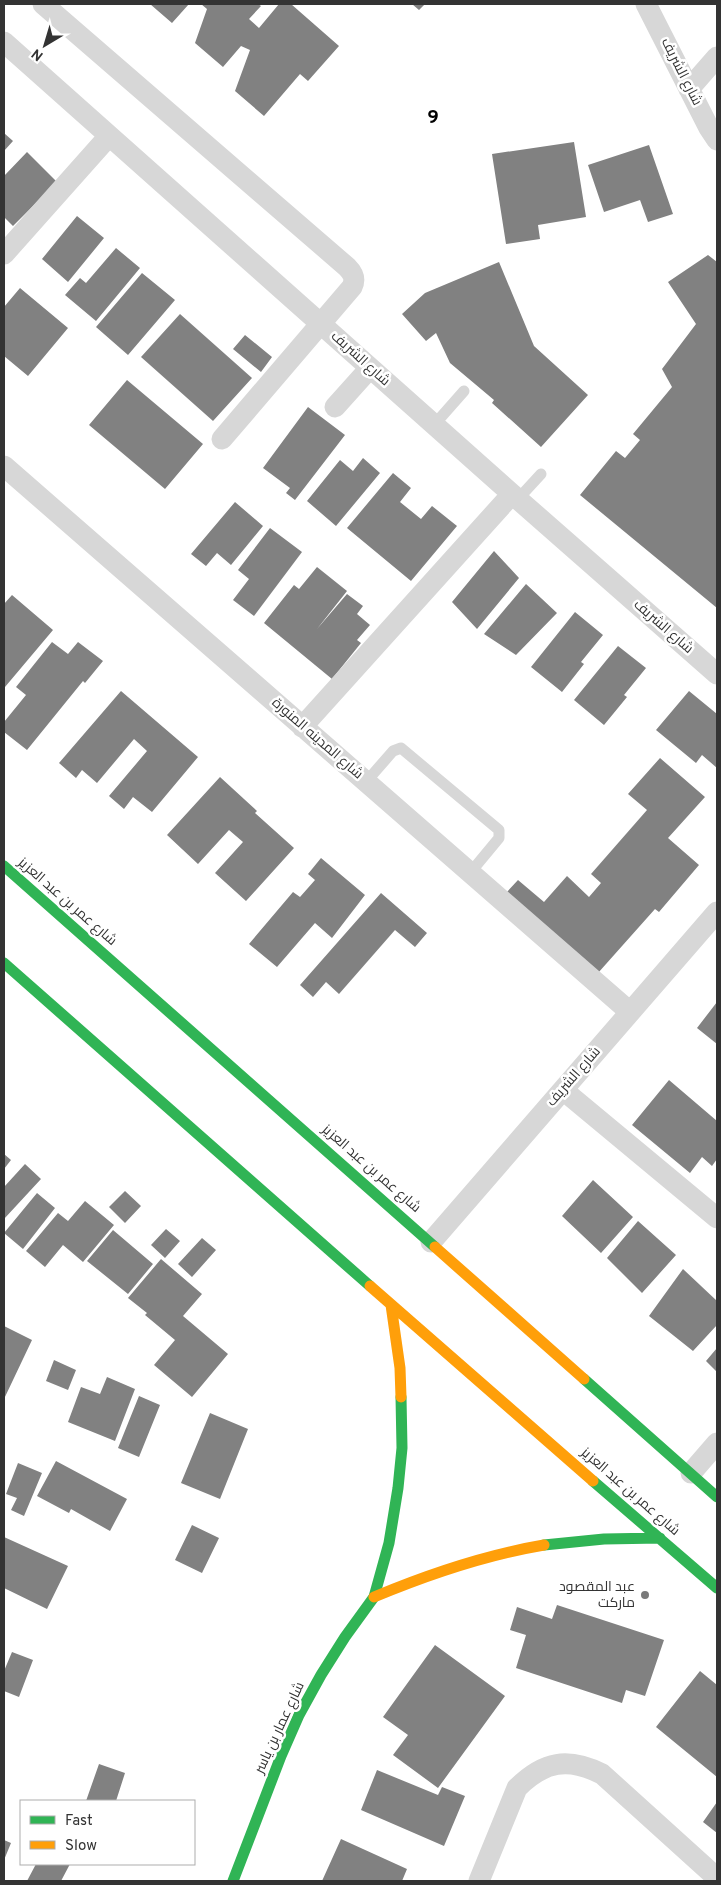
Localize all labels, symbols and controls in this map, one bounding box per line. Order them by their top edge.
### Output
north arrow [20,20,70,70]
street label: شارع الشريف [657,35,705,109]
text: N [29,44,47,64]
district label: 9 [427,106,439,130]
street label: شارع الشريف [327,328,393,390]
street label: شارع الشريف [630,596,696,658]
street label: شارع المدينه المنورة [268,695,366,783]
street label: شارع عمر بن عبد العزيز [13,854,120,950]
street label: شارع الشريف [543,1044,605,1110]
street label: شارع عمر بن عبد العزيز [317,1121,424,1217]
street label: شارع عمر بن عبد العزيز [576,1444,683,1540]
place label: عبد المقصود ماركت [559,1579,635,1612]
marker: عبد المقصود ماركت [639,1589,651,1601]
street label: شارع عمار بن ياسر [251,1679,309,1778]
legend [20,1800,195,1865]
text: Fast [65,1812,93,1831]
text: Slow [65,1837,97,1856]

